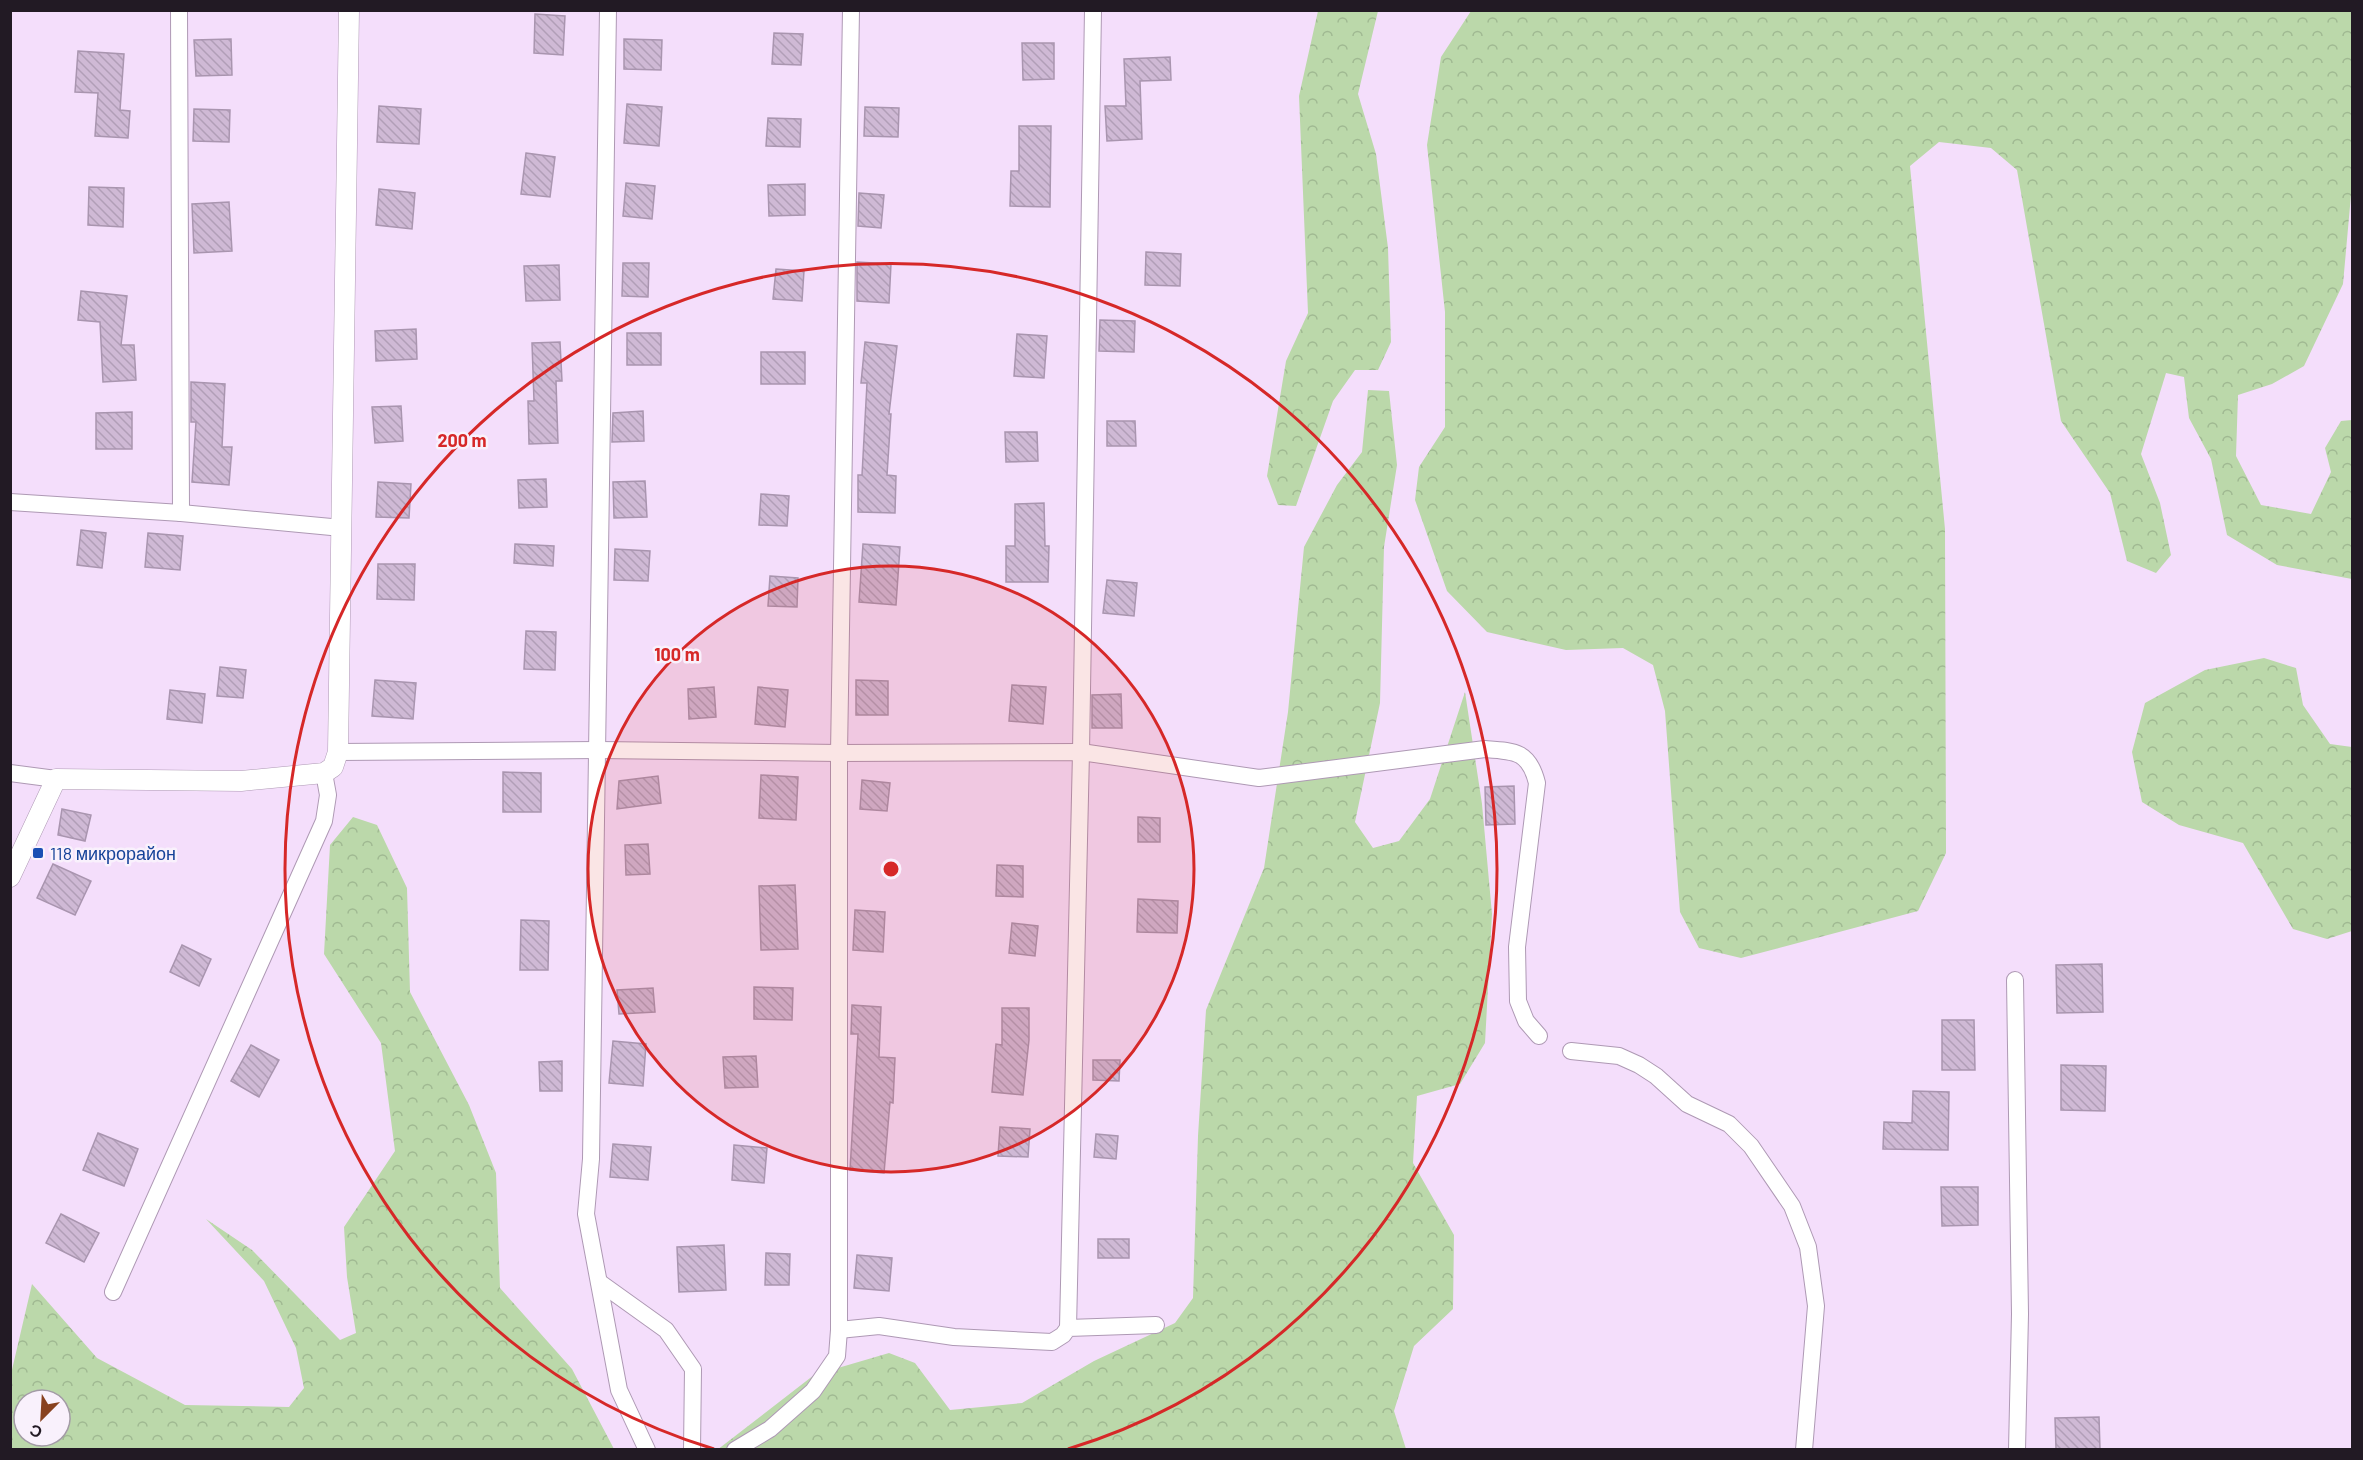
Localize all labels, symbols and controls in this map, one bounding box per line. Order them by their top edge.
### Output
text: 200 m [437,429,487,451]
text: 100 m [654,643,700,665]
place label: 118 микрорайон [50,842,176,864]
marker: 118 микрорайон [31,846,45,860]
centre of rings [881,859,901,879]
north arrow [12,1388,72,1448]
text: С [26,1421,45,1443]

